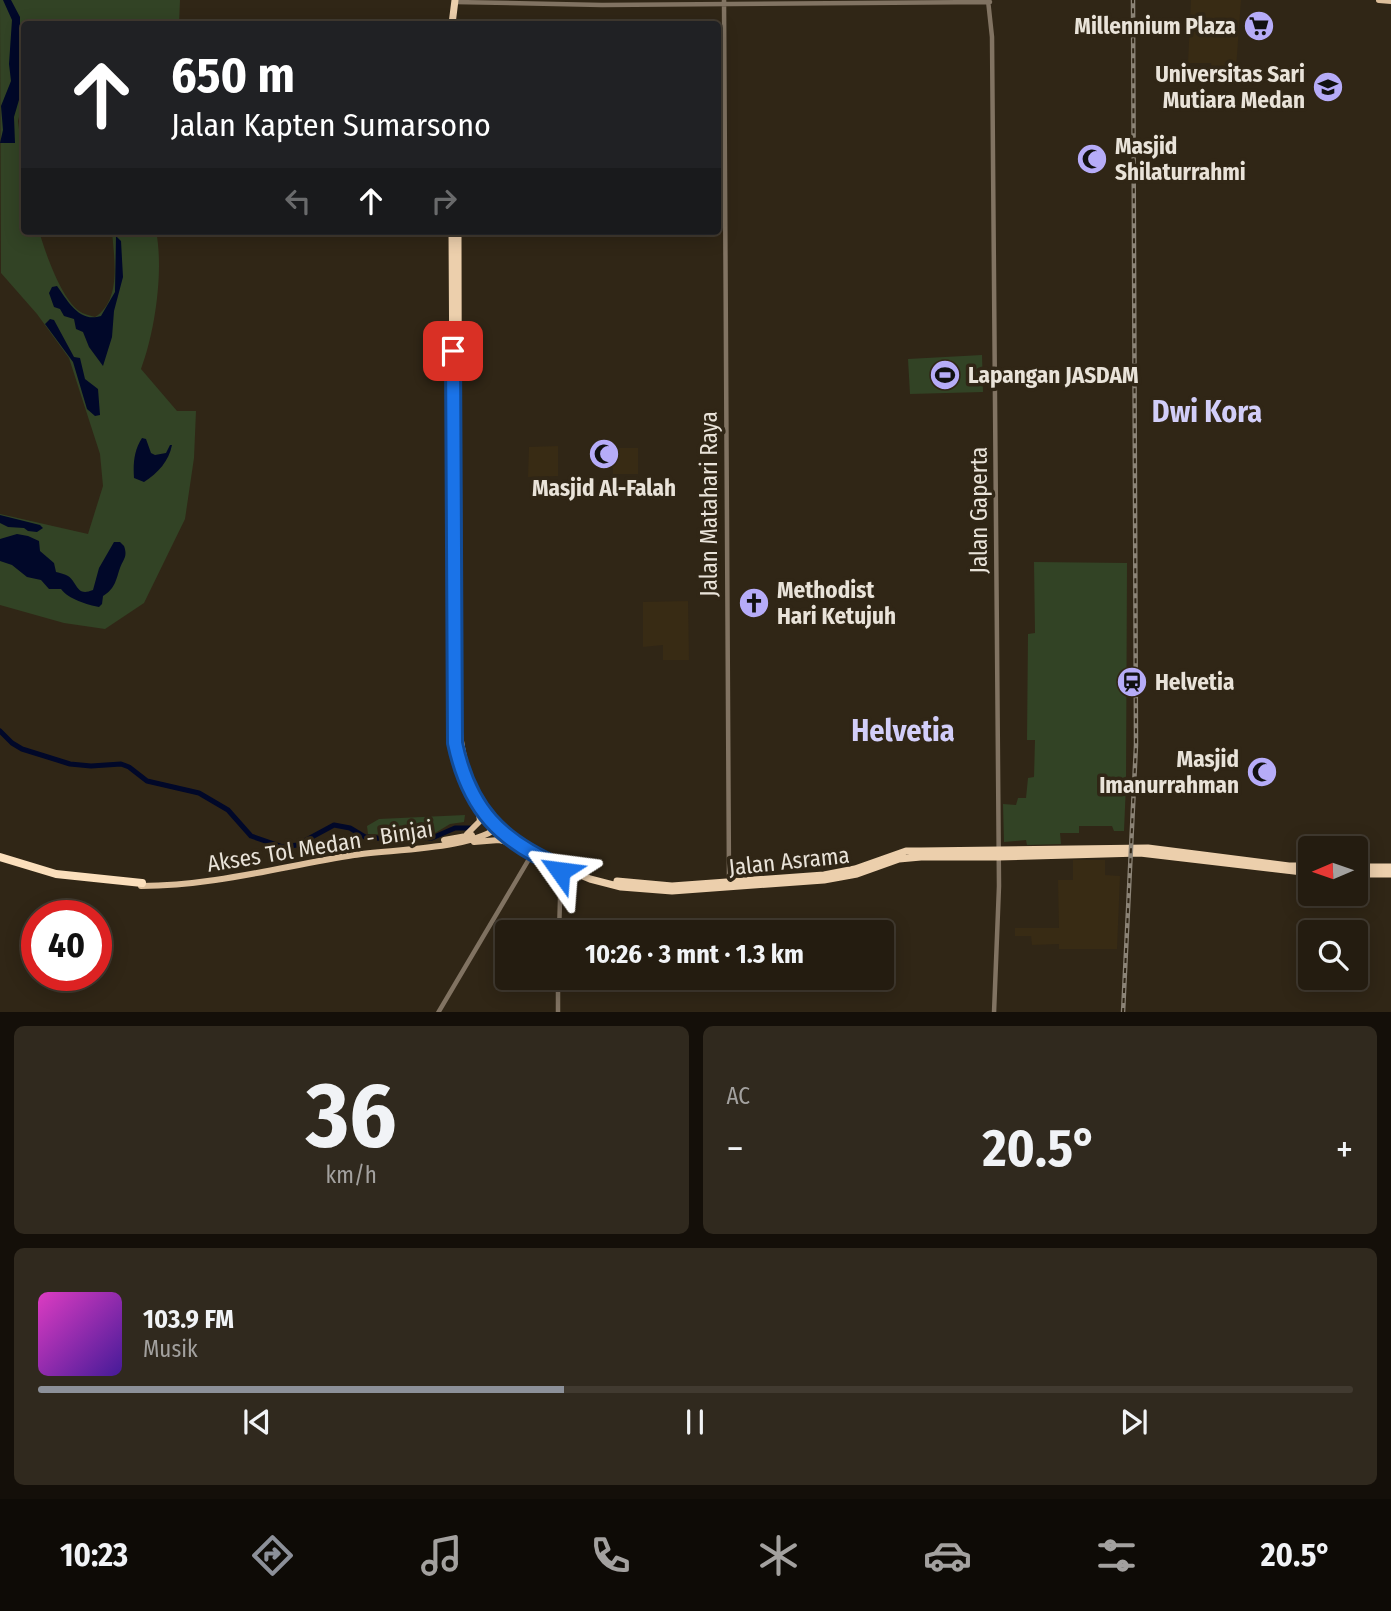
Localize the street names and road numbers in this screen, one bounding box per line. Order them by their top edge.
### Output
street label: Jalan Matahari Raya [695,411,723,597]
street label: Jalan Gaperta [965,447,993,573]
street label: Akses Tol Medan - Binjai [205,814,435,878]
street label: Jalan Asrama [727,841,851,881]

